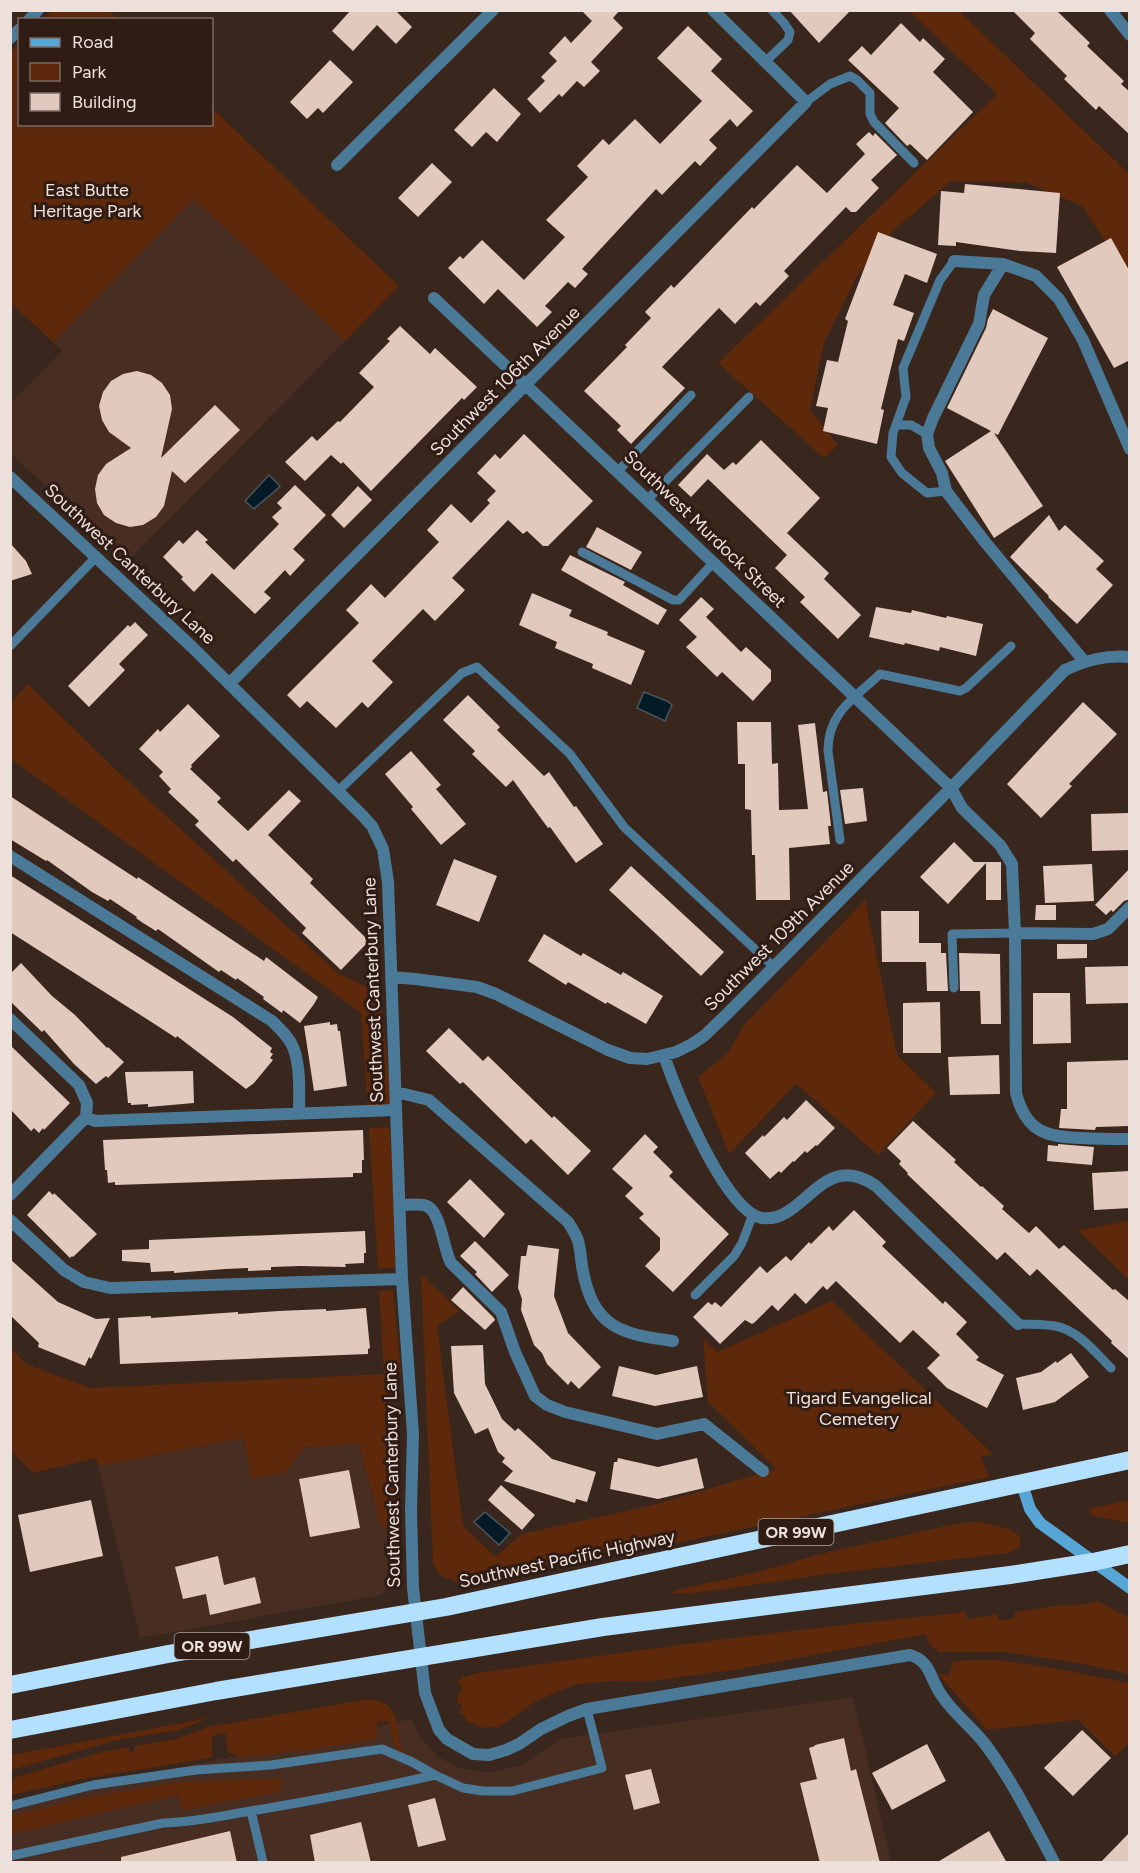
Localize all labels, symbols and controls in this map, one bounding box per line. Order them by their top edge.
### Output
legend [18,18,213,126]
text: Road [72,31,113,53]
text: Park [72,61,107,83]
text: Building [72,91,137,113]
park label: East Butte Heritage Park [33,179,142,222]
street label: Southwest 106th Avenue [425,301,585,461]
street label: Southwest Murdock Street [619,446,791,613]
street label: Southwest Canterbury Lane [40,479,220,649]
street label: Southwest 109th Avenue [699,856,859,1016]
street label: Southwest Canterbury Lane [358,877,388,1103]
street label: Southwest Canterbury Lane [379,1362,405,1588]
park label: Tigard Evangelical Cemetery [786,1387,932,1430]
road number: OR 99W [758,1519,834,1545]
street label: Southwest Pacific Highway [457,1525,678,1593]
road number: OR 99W [174,1633,250,1659]

